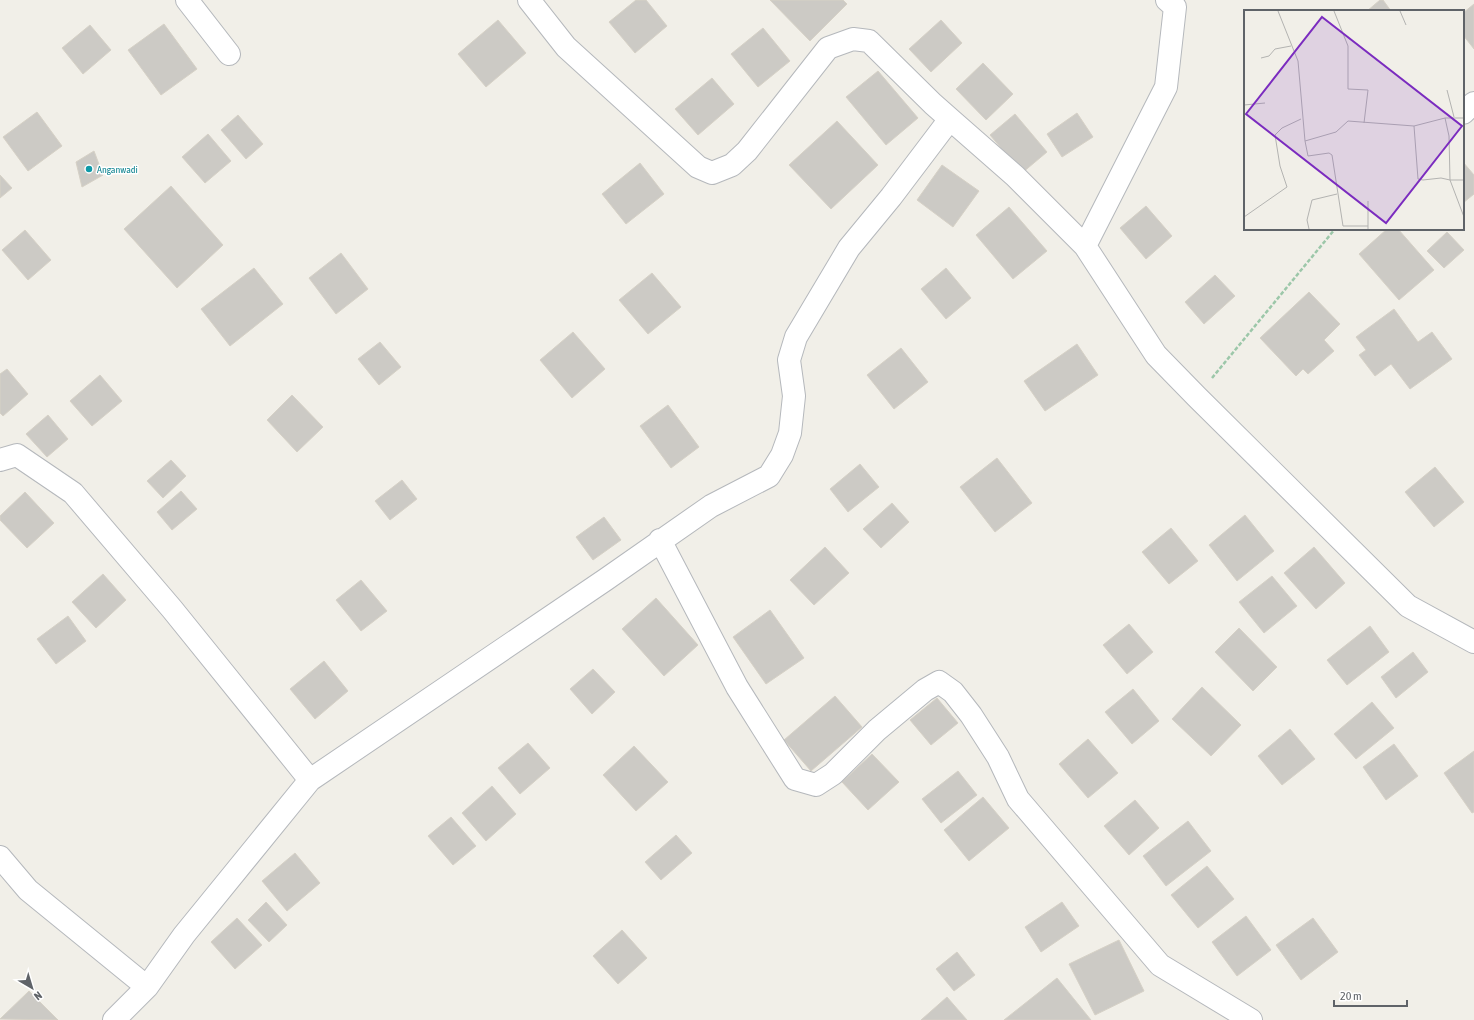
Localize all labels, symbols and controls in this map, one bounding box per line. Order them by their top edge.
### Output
inset map [1244,10,1464,230]
marker: Anganwadi [84,164,94,174]
place label: Anganwadi [97,164,138,175]
north arrow [12,968,52,1008]
scale bar [1334,982,1407,1008]
text: N [32,989,44,1003]
text: 20 m [1340,989,1362,1003]

